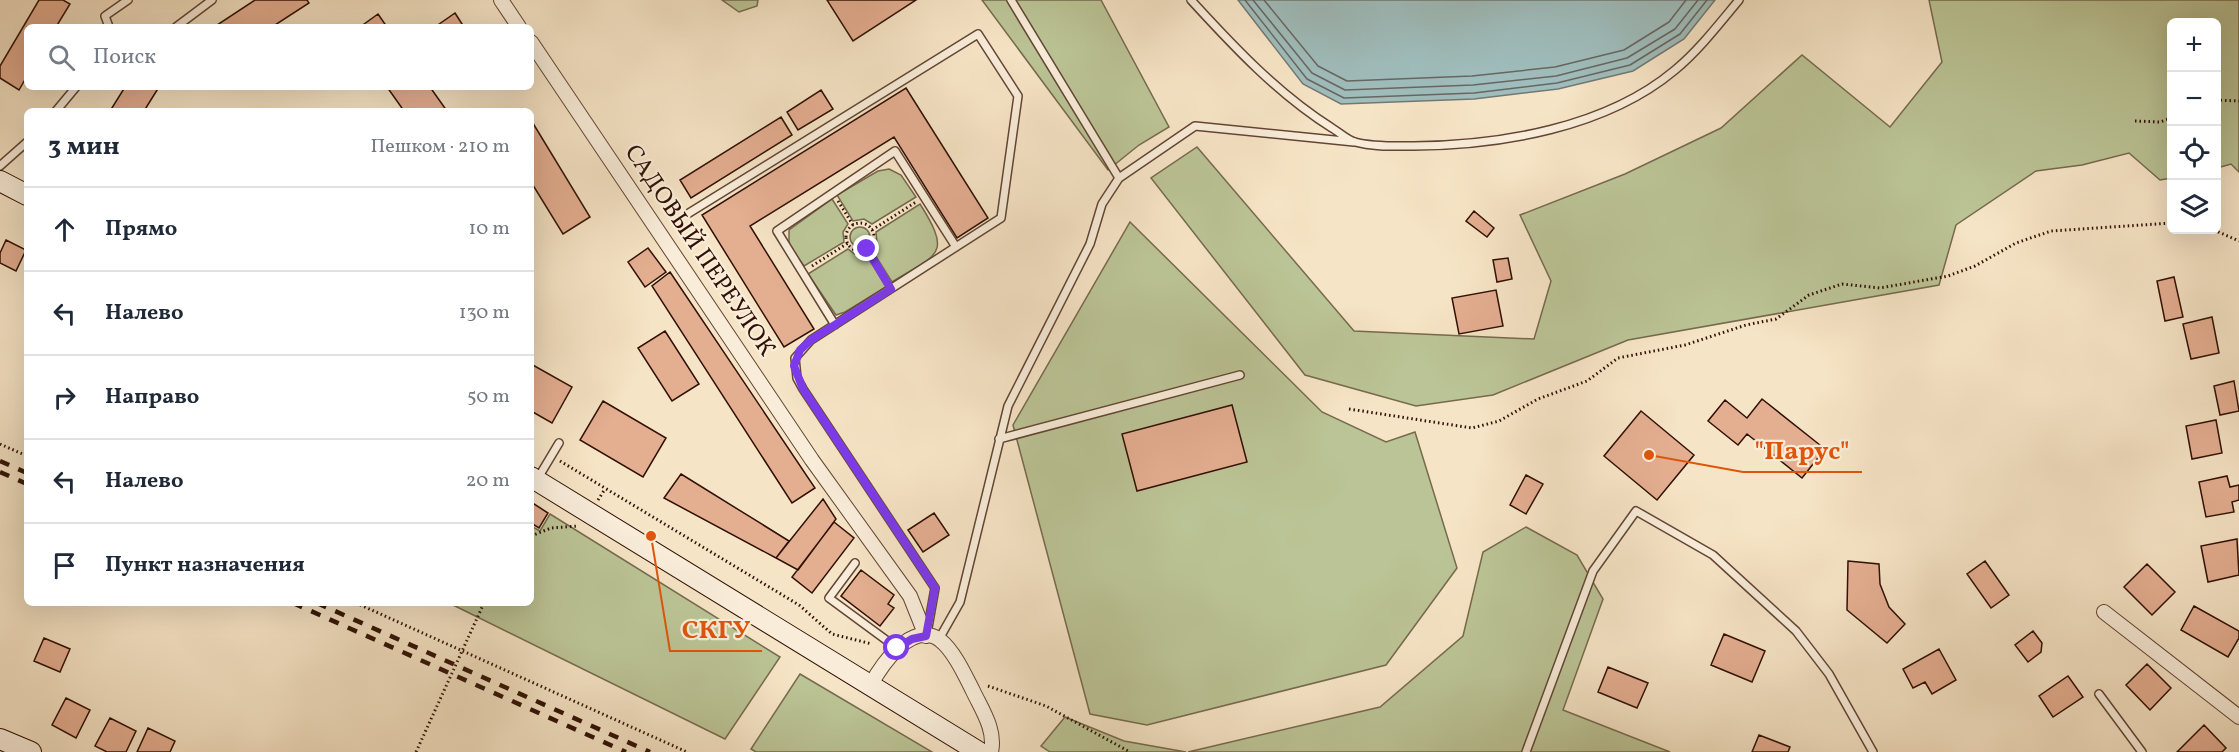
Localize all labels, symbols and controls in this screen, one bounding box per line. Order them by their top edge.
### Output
map controls [2167,18,2221,234]
button: + [2167,18,2221,72]
search box [24,24,534,90]
icon: search [45,41,78,74]
text: Поиск [93,42,156,73]
button: − [2167,72,2221,126]
button: locate [2167,126,2221,180]
text: 3 мин [48,129,120,165]
text: Пешком · 210 m [371,133,510,161]
street label: САДОВЫЙ ПЕРЕУЛОК [615,138,783,364]
button: layers [2167,180,2221,234]
icon: ahead [48,213,81,246]
text: Прямо [105,214,177,245]
text: 10 m [469,215,510,243]
route end [853,235,879,261]
icon: left [48,297,81,330]
text: Налево [105,298,184,329]
text: 130 m [459,299,510,327]
icon: right [48,381,81,414]
text: Направо [105,382,199,413]
text: 50 m [467,383,510,411]
callout: "Парус" [1743,428,1862,472]
text: "Парус" [1754,434,1850,470]
icon: left [48,465,81,498]
text: Налево [105,466,184,497]
text: 20 m [466,467,510,495]
icon: arrive [48,549,81,582]
text: Пункт назначения [105,550,305,581]
callout: СКГУ [670,607,762,651]
text: СКГУ [682,613,751,649]
route start [883,634,909,660]

